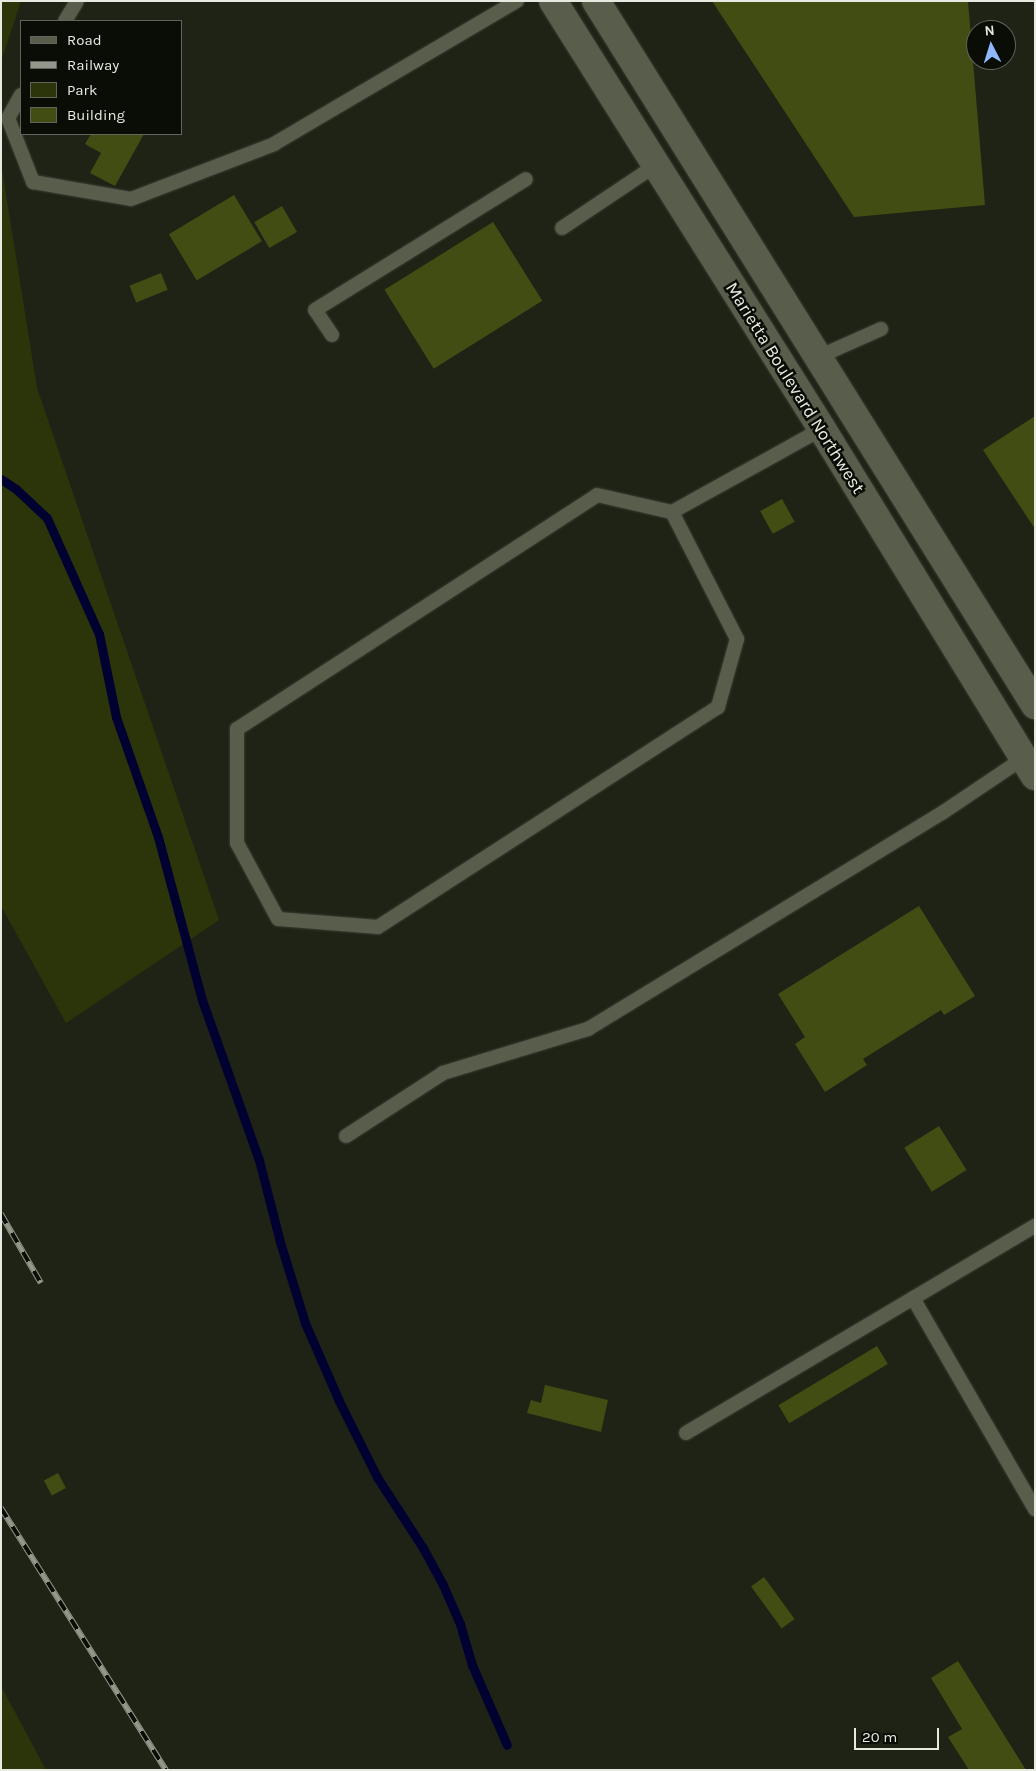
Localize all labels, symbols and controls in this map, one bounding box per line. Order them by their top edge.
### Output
legend [20,20,182,135]
north arrow [966,20,1016,70]
text: N [984,22,995,39]
text: Road [67,31,102,49]
text: Railway [67,56,119,74]
text: Park [67,81,97,99]
text: Building [67,106,125,124]
street label: Marietta Boulevard Northwest [721,278,869,498]
scale bar [856,1718,941,1750]
text: 20 m [862,1728,897,1746]

